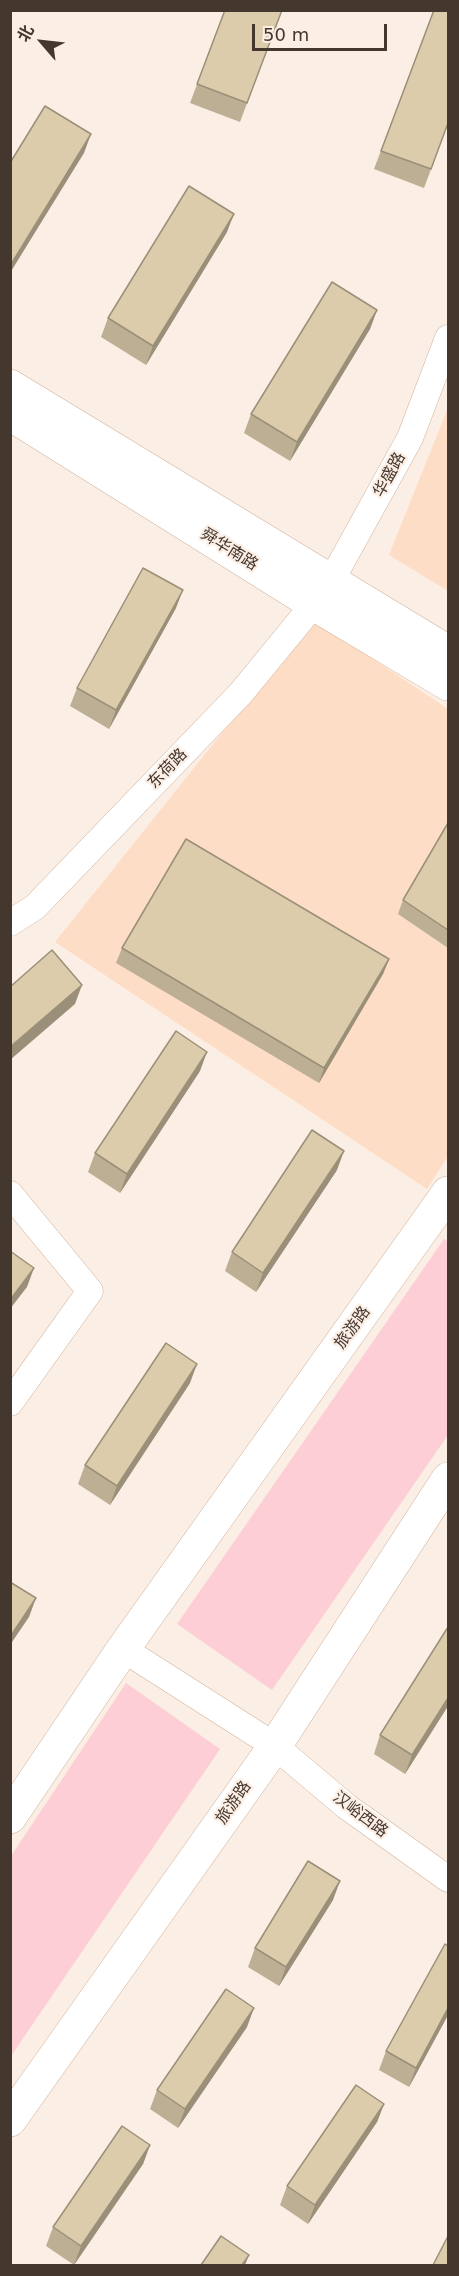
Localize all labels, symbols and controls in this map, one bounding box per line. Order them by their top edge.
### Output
north arrow [12,12,72,72]
scale bar [255,12,390,50]
text: 北 [14,22,38,45]
text: 50 m [263,24,309,45]
street label: 华盛路 [370,449,410,501]
street label: 舜华南路 [197,525,261,575]
street label: 东荷路 [144,745,192,793]
street label: 旅游路 [331,1303,375,1353]
street label: 旅游路 [212,1778,256,1828]
street label: 汉峪西路 [329,1788,391,1842]

